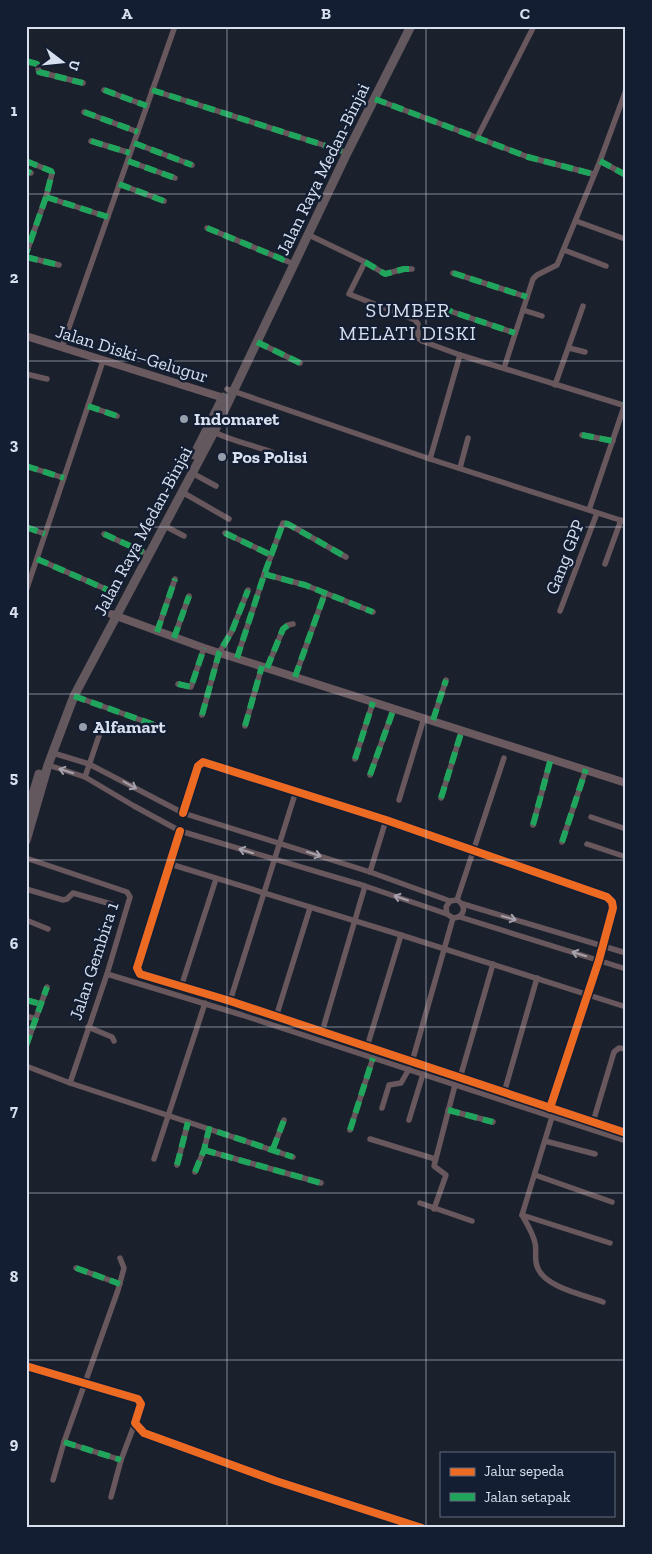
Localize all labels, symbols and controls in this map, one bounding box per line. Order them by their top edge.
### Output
text: A [122,4,133,23]
text: B [321,4,331,23]
text: C [520,4,530,23]
north arrow [38,38,88,88]
text: U [64,58,84,73]
street label: Jalan Raya Medan-Binjai [272,79,374,259]
text: 1 [11,101,18,120]
text: 2 [10,268,19,287]
district label: SUMBER MELATI DISKI [339,298,477,345]
street label: Jalan Diski–Gelugur [53,320,211,388]
place label: Indomaret [194,408,280,430]
marker: Indomaret [178,413,190,425]
text: 3 [10,435,19,454]
street label: Jalan Raya Medan-Binjai [89,443,197,619]
place label: Pos Polisi [232,446,308,468]
marker: Pos Polisi [216,451,228,463]
street label: Gang GPP [541,516,589,598]
text: 4 [9,601,19,620]
place label: Alfamart [93,716,167,738]
marker: Alfamart [77,721,89,733]
one-way arrow [59,766,75,775]
text: 5 [10,768,18,787]
one-way arrow [122,780,136,790]
one-way arrow [238,845,254,855]
one-way arrow [305,850,321,859]
one-way arrow [394,893,409,902]
street label: Jalan Gembira 1 [65,899,123,1023]
one-way arrow [501,913,517,923]
text: 6 [10,934,19,953]
one-way arrow [572,949,588,958]
text: 7 [10,1101,18,1120]
text: 8 [10,1267,19,1286]
text: 9 [10,1434,19,1453]
legend [440,1452,614,1516]
text: Jalur sepeda [484,1462,564,1480]
text: Jalan setapak [484,1488,571,1506]

